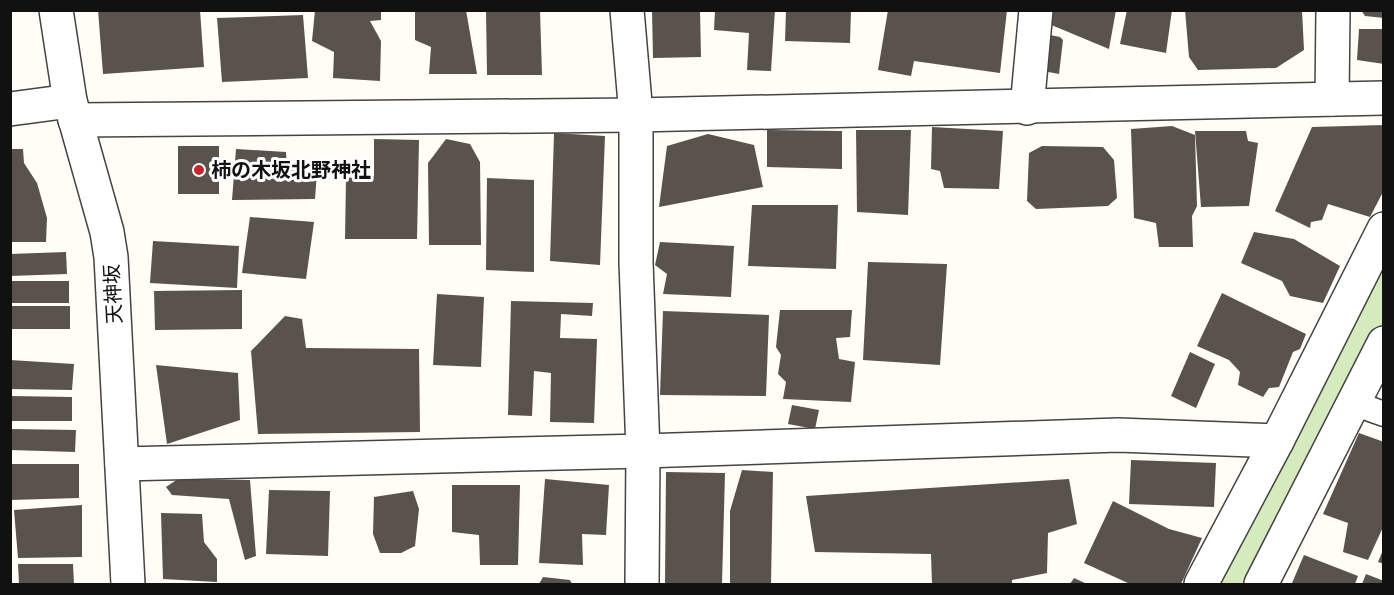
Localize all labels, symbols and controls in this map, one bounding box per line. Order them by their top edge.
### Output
place label: 柿の木坂北野神社 [211,158,371,182]
marker: 柿の木坂北野神社 [192,163,206,177]
street label: 天神坂 [99,263,127,325]

